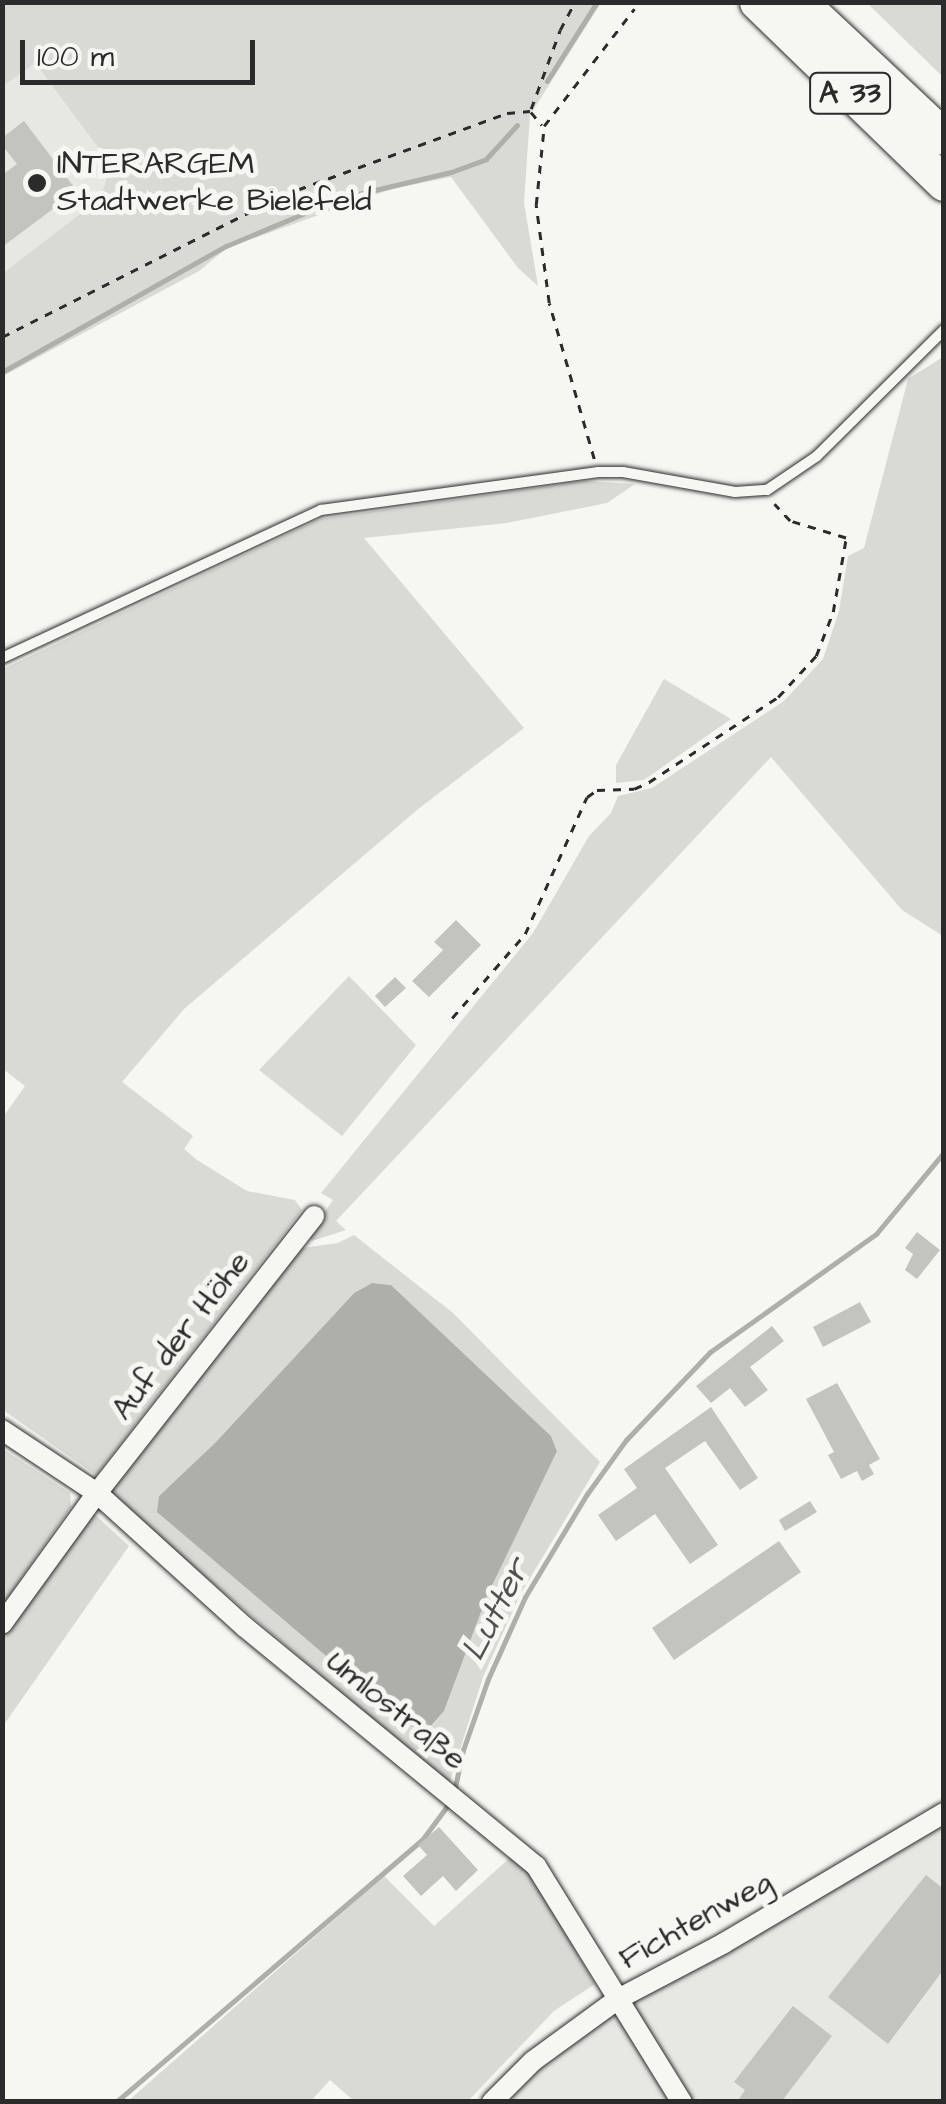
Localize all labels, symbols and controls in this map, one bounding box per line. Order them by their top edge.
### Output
scale bar [25,20,260,82]
text: 100 m [37,36,114,78]
road number: A 33 [808,68,892,118]
place label: INTERARGEM Stadtwerke Bielefeld [57,146,372,221]
marker: INTERARGEM Stadtwerke Bielefeld [26,172,48,194]
street label: Auf der Höhe [103,1244,259,1428]
water label: Lutter [453,1552,539,1668]
street label: Umlostraße [318,1643,474,1779]
street label: Fichtenweg [613,1863,779,1979]

